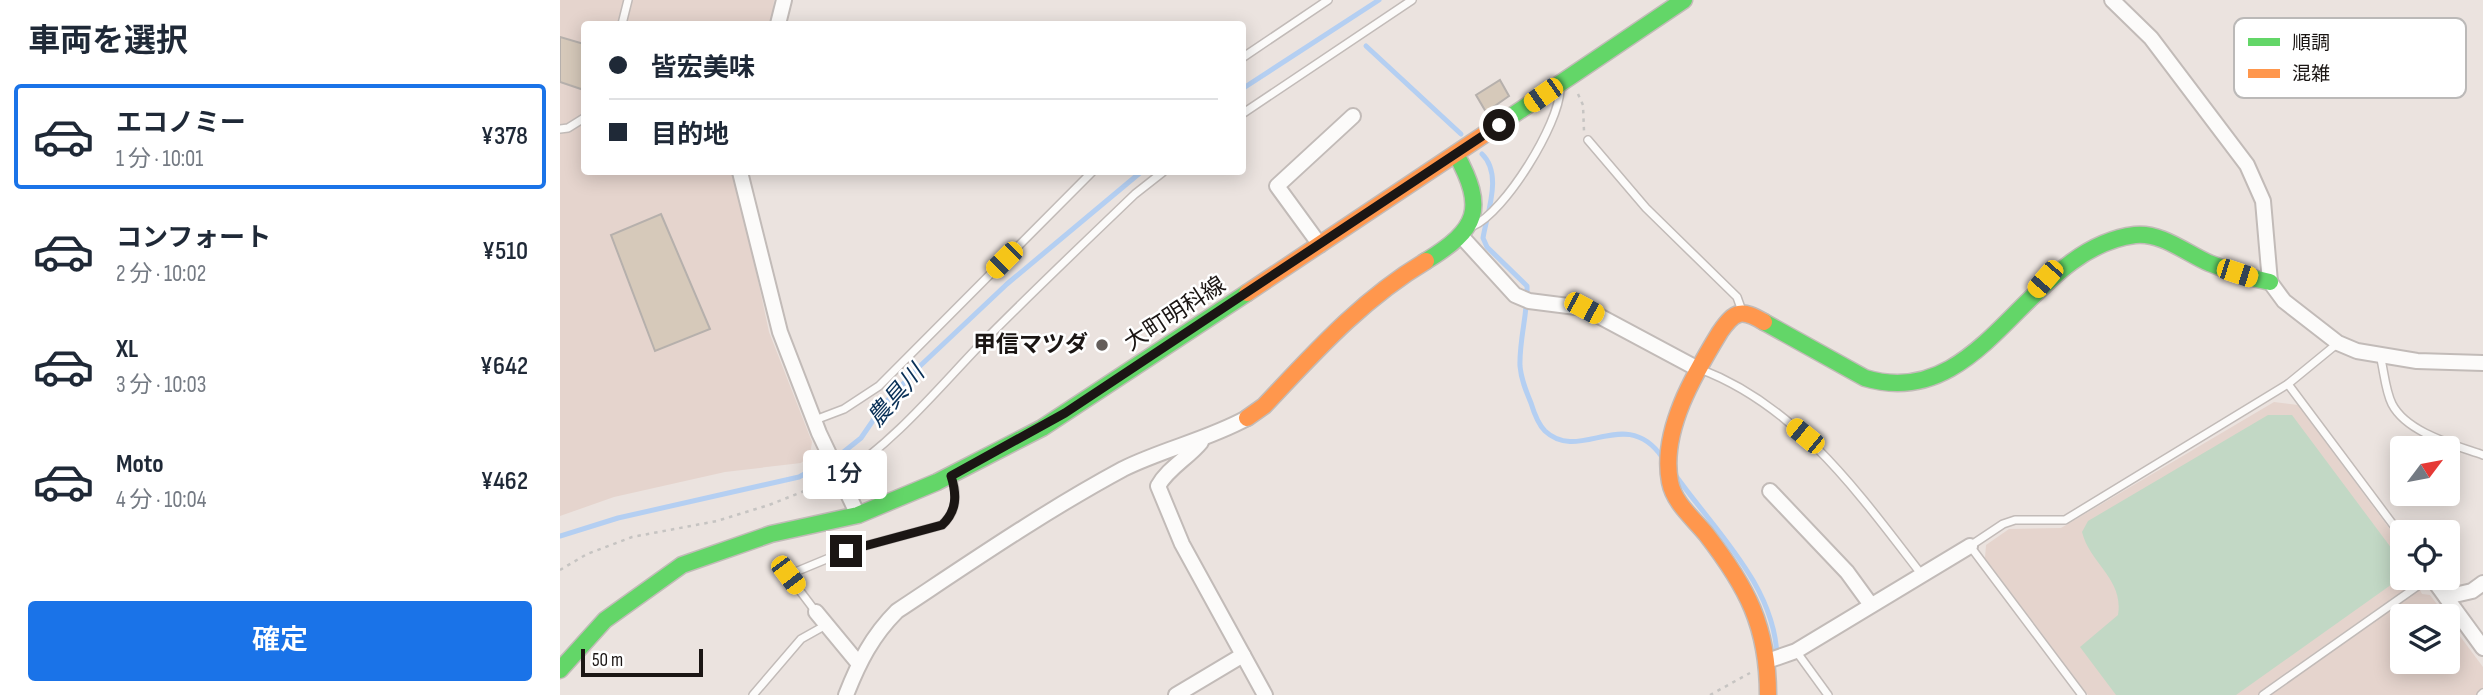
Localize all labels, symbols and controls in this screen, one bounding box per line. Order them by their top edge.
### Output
legend [2234,18,2466,98]
text: 車両を選択 [28,22,188,61]
text: 順調 [2292,32,2330,55]
text: 皆宏美味 [651,53,755,84]
text: 混雑 [2292,63,2330,86]
car [1520,74,1567,116]
icon: car [32,105,95,168]
text: エコノミー [116,108,246,139]
route start [1483,109,1515,141]
text: 目的地 [651,120,729,151]
text: ¥378 [481,121,528,152]
text: 1 分 · 10:01 [116,145,203,173]
icon: car [32,220,95,283]
text: コンフォート [116,223,271,254]
text: ¥510 [482,236,528,267]
car [982,238,1027,282]
car [2024,256,2067,302]
car [2214,257,2261,289]
text: 2 分 · 10:02 [116,260,206,288]
street label: 大町明科線 [1119,271,1231,357]
car [1561,289,1608,327]
place label: 甲信マツダ [973,331,1088,359]
text: XL [116,334,138,365]
icon: car [32,335,95,398]
marker: 甲信マツダ [1094,337,1110,353]
text: ¥642 [480,351,528,382]
water label: 農具川 [861,357,933,433]
text: 3 分 · 10:03 [116,371,206,399]
car [1783,415,1828,457]
north arrow [2390,436,2460,506]
map controls [2390,436,2460,674]
text: Moto [116,449,164,480]
callout: 1 分 [804,449,888,498]
icon: car [32,450,95,513]
text: 1 分 [827,460,863,488]
text: ¥462 [480,466,528,497]
text: 4 分 · 10:04 [116,486,206,514]
button: locate [2390,520,2460,590]
route end [830,535,862,567]
car [767,552,810,598]
button: 確定 [28,601,532,681]
button: layers [2390,604,2460,674]
scale bar [581,646,704,678]
text: 50 m [592,649,623,672]

